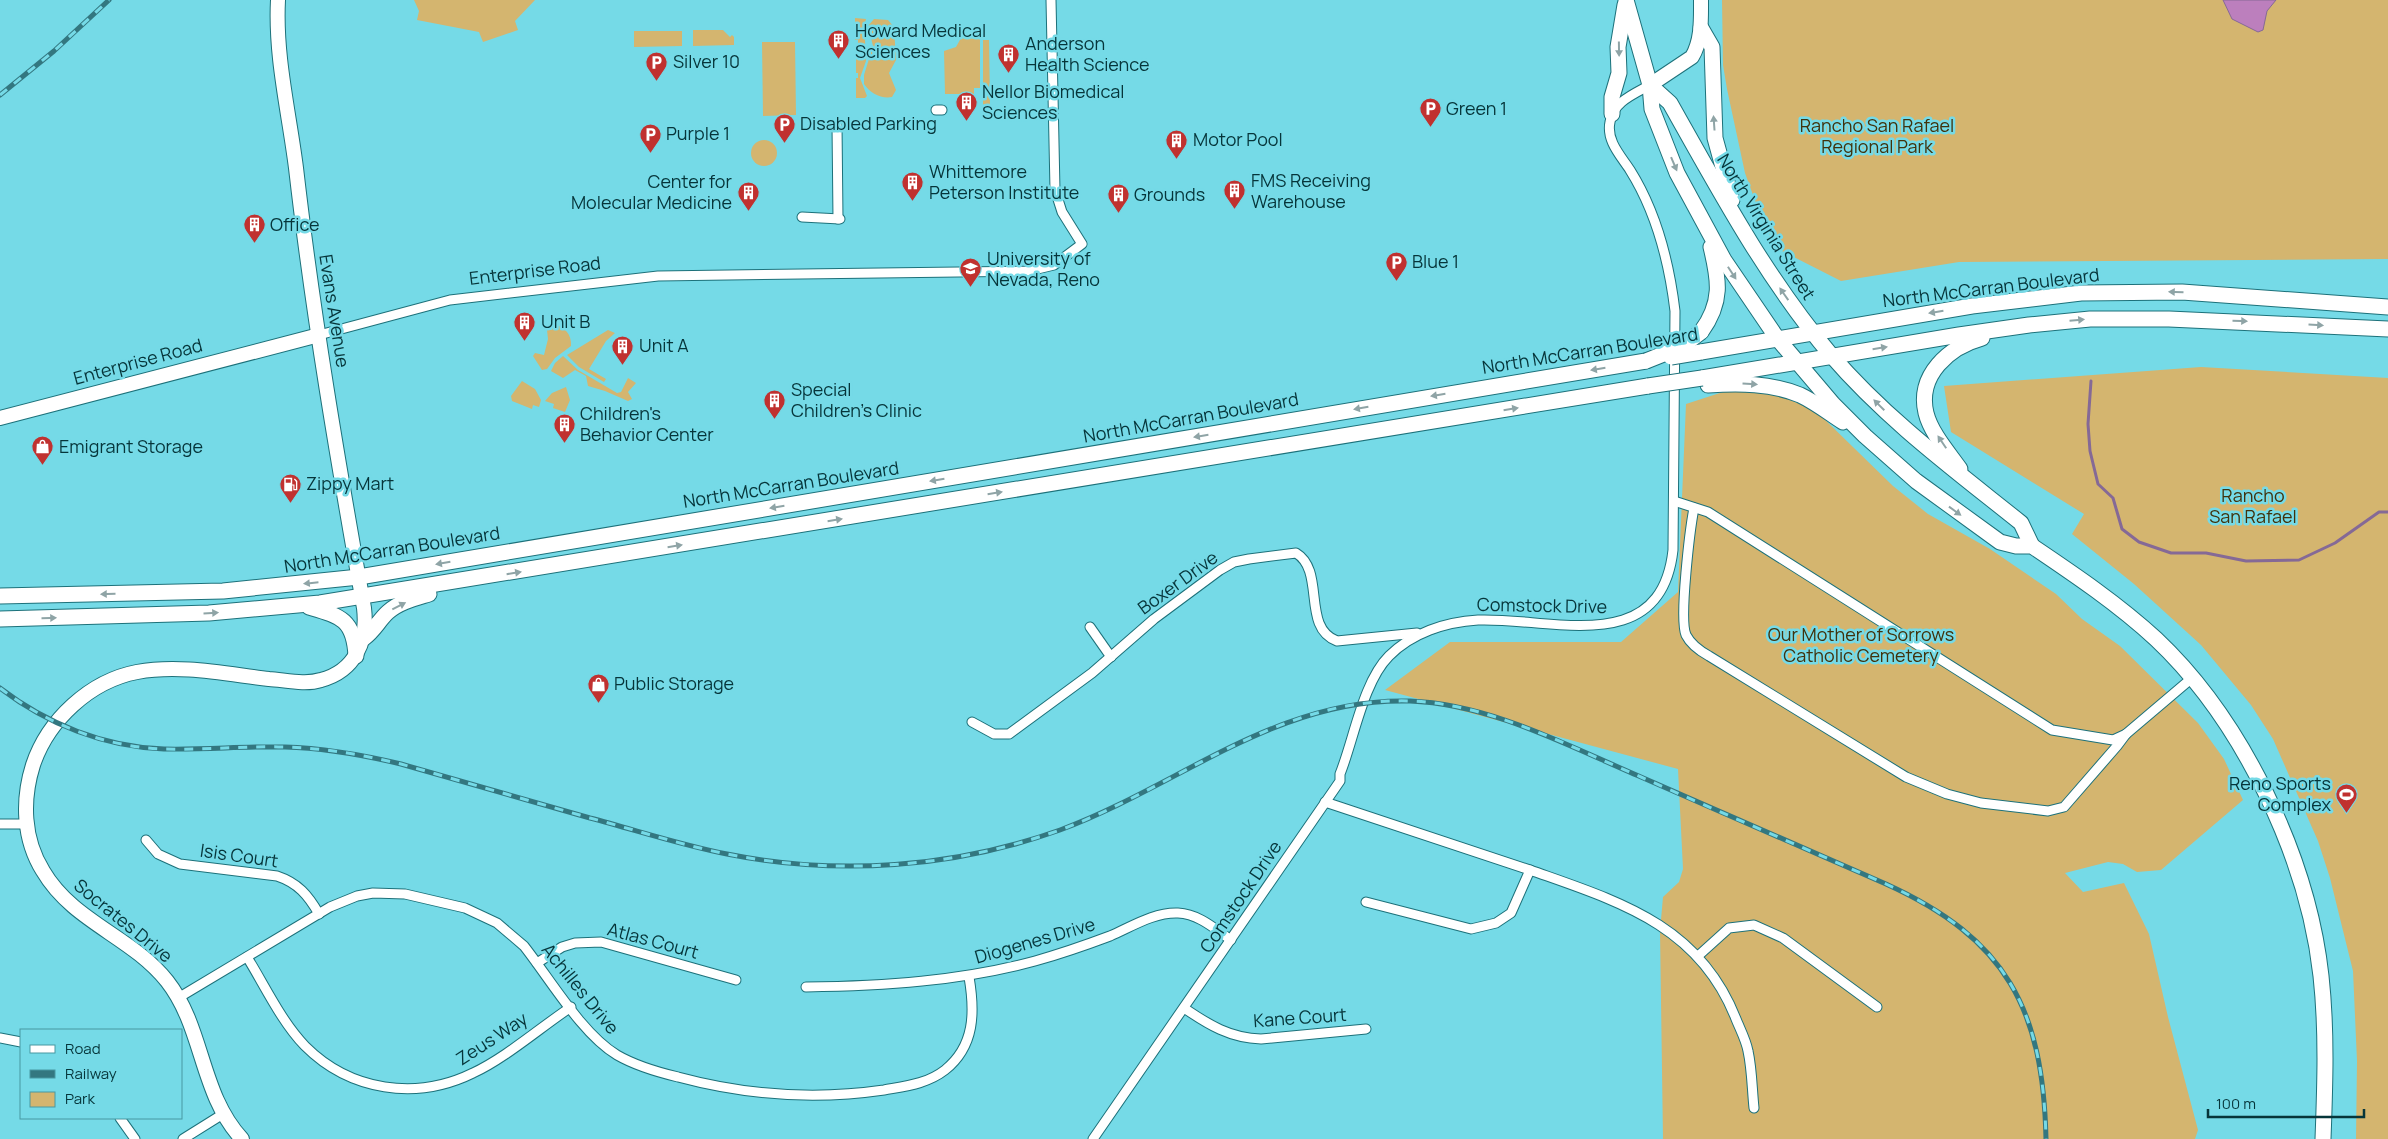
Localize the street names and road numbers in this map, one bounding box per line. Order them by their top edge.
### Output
street label: North Virginia Street [1712,149,1822,304]
street label: Enterprise Road [468,250,602,290]
street label: Evans Avenue [314,253,356,369]
street label: North McCarran Boulevard [1881,262,2101,312]
street label: North McCarran Boulevard [1480,321,1699,379]
street label: Enterprise Road [71,332,205,390]
street label: North McCarran Boulevard [1081,386,1300,448]
street label: North McCarran Boulevard [681,455,900,513]
street label: North McCarran Boulevard [282,520,501,578]
street label: Boxer Drive [1133,545,1222,619]
street label: Comstock Drive [1477,592,1607,618]
street label: Comstock Drive [1194,836,1287,957]
street label: Isis Court [198,838,280,872]
street label: Socrates Drive [69,873,178,967]
street label: Diogenes Drive [972,911,1098,969]
street label: Atlas Court [605,916,701,964]
street label: Achilles Drive [537,938,625,1039]
street label: Kane Court [1253,1002,1347,1032]
street label: Zeus Way [451,1006,532,1070]

